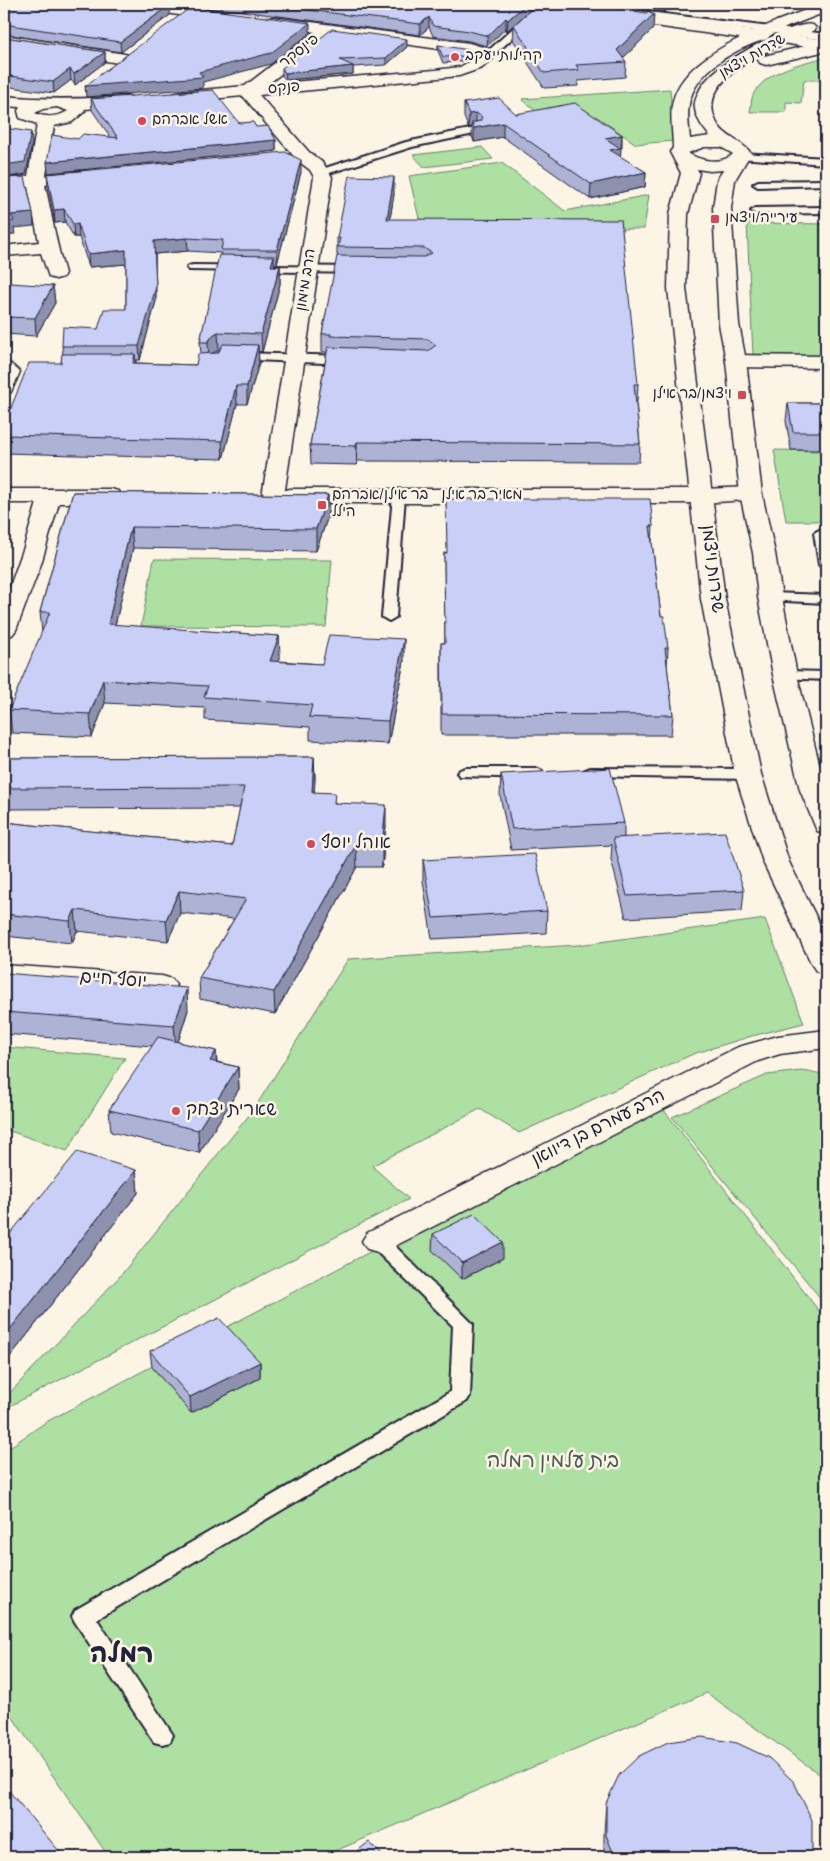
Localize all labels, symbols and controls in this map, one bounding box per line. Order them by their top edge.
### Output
street label: פינסקר [275,29,325,75]
street label: שדרות ויצמן [716,29,790,85]
place label: קהילות יעקב [465,46,542,68]
marker: קהילות יעקב [449,51,461,63]
street label: פנקס [267,77,301,101]
place label: אשל אברהם [152,110,228,132]
marker: אשל אברהם [136,115,148,127]
place label: עירייה/ויצמן [725,208,798,230]
marker: עירייה/ויצמן [709,213,721,225]
street label: הרב מימון [291,247,323,313]
place label: ויצמן/בר אילן [652,384,732,406]
marker: ויצמן/בר אילן [736,389,748,401]
place label: בר אילן/אברהם הילל [332,485,429,524]
street label: מאיר בר אילן [441,485,523,507]
marker: בר אילן/אברהם הילל [316,499,328,511]
street label: שדרות ויצמן [693,524,729,614]
place label: אוהל יוסף [321,832,391,857]
marker: אוהל יוסף [305,838,317,850]
street label: יוסף חיים [79,966,147,996]
street label: הרב עמרם בן דיוואן [528,1085,670,1173]
place label: שארית יצחק [186,1099,277,1124]
marker: שארית יצחק [170,1105,182,1117]
park label: בית עלמין רמלה [487,1448,619,1478]
district label: רמלה [90,1638,154,1675]

